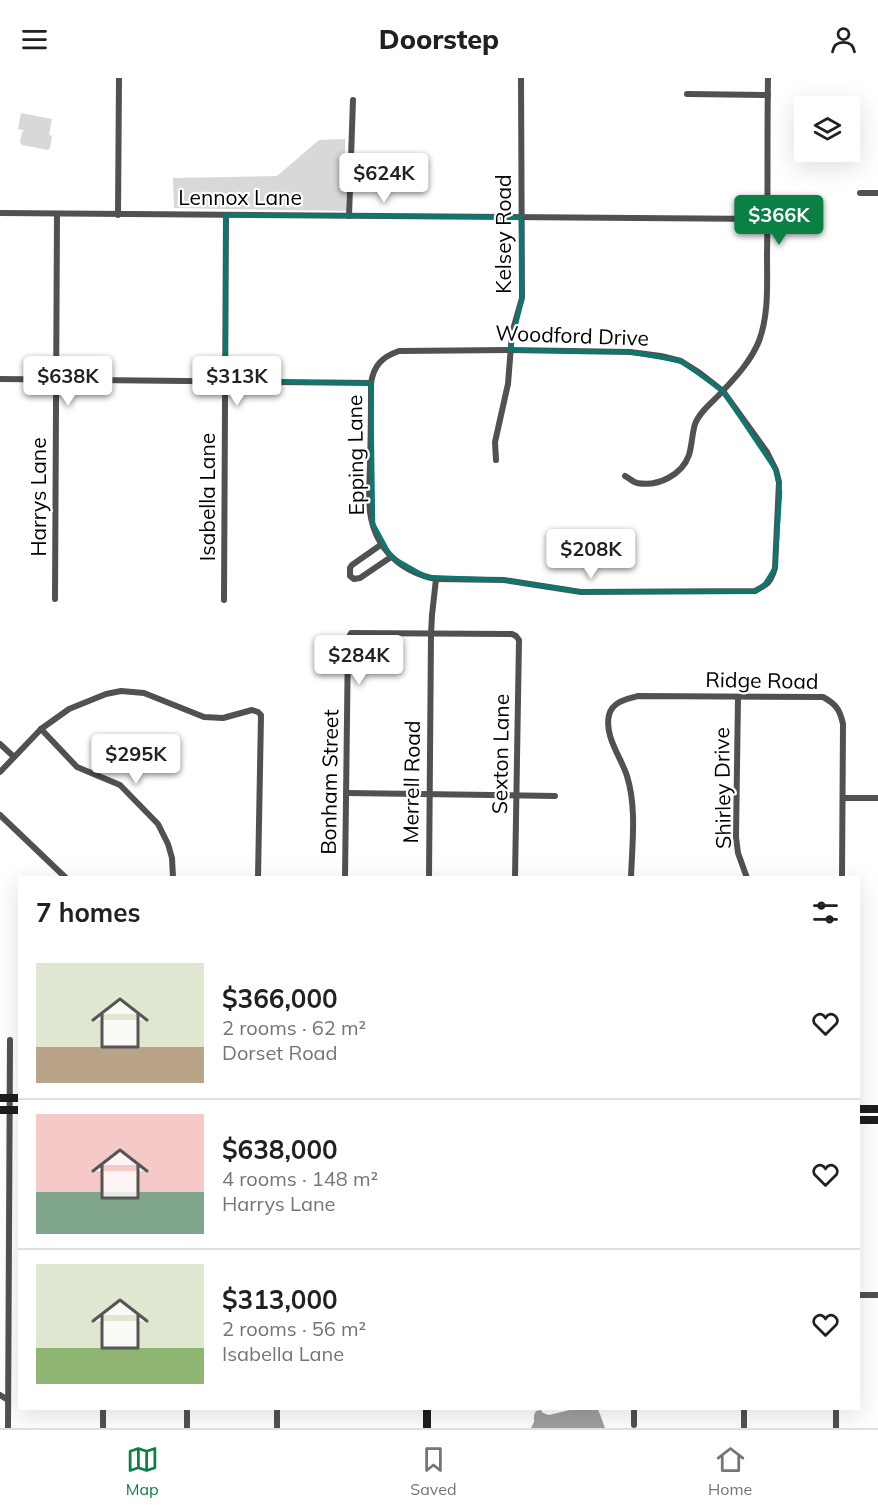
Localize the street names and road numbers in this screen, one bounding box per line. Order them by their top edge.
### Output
street label: Kelsey Road [490,174,516,294]
street label: Lennox Lane [178,184,302,210]
street label: Woodford Drive [495,319,649,351]
street label: Epping Lane [341,394,369,516]
street label: Isabella Lane [194,433,220,561]
street label: Harrys Lane [25,437,51,557]
street label: Ridge Road [705,666,819,694]
street label: Sexton Lane [486,694,514,814]
street label: Bonham Street [315,709,343,855]
street label: Merrell Road [397,720,425,844]
street label: Shirley Drive [708,727,736,849]

